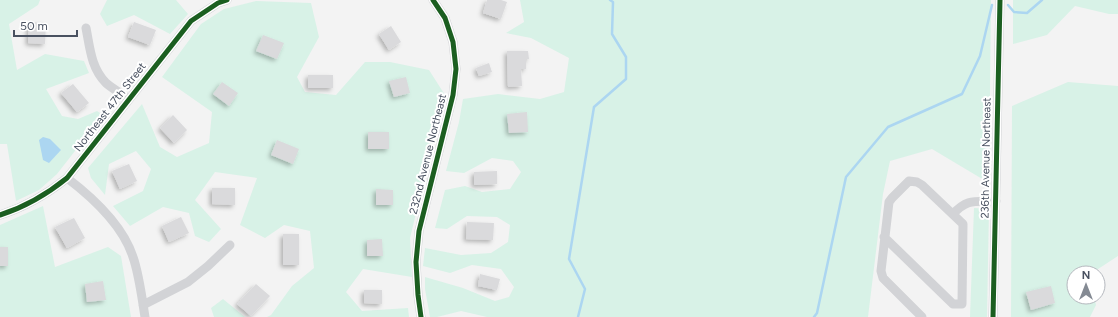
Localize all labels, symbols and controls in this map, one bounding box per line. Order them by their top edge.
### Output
scale bar [14,12,77,38]
text: 50 m [20,19,48,33]
street label: Northeast 47th Street [71,60,149,154]
street label: 232nd Avenue Northeast [407,93,449,215]
street label: 236th Avenue Northeast [978,97,994,219]
north arrow [1066,265,1106,305]
text: N [1082,269,1090,282]

